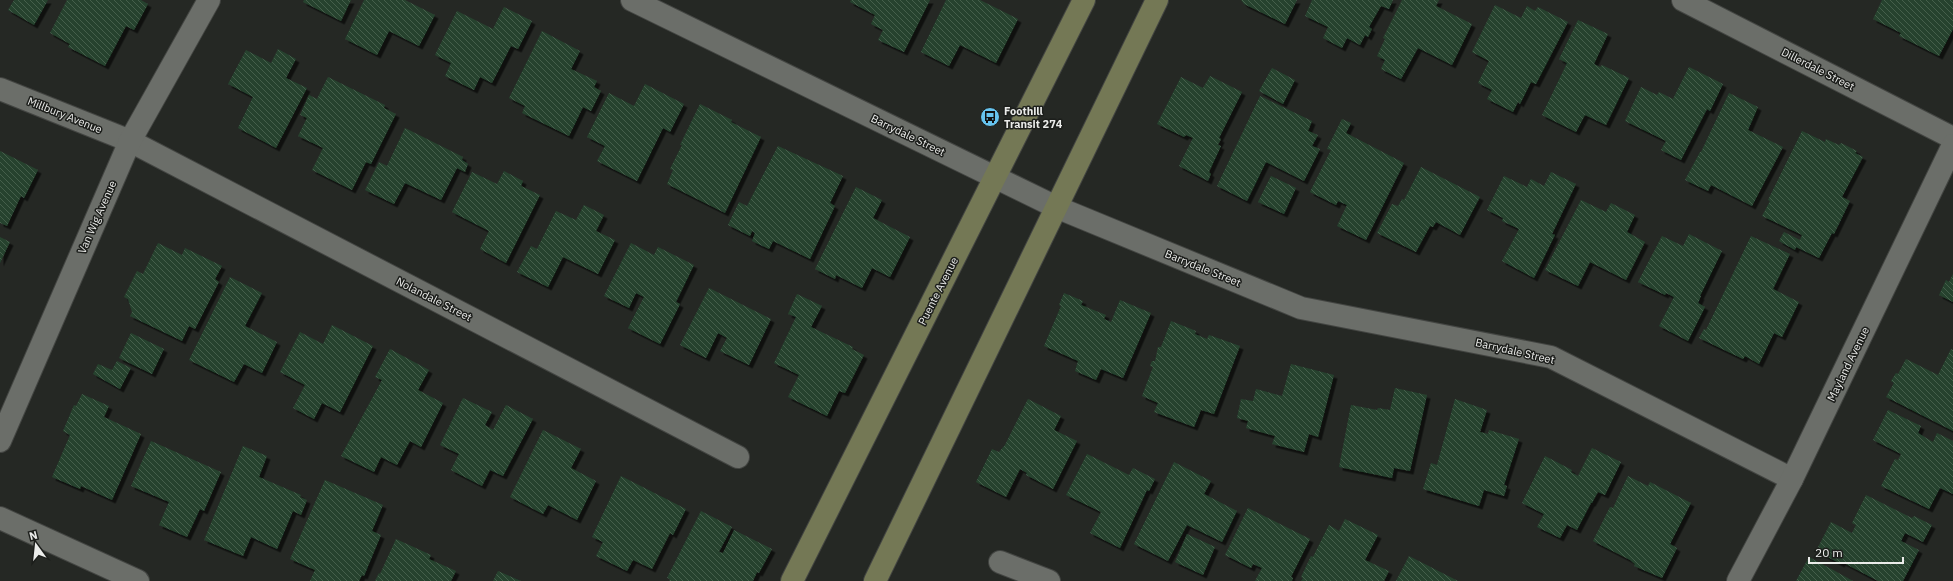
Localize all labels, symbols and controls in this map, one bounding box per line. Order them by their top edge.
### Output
street label: Dillerdale Street [1779,45,1857,93]
street label: Millbury Avenue [26,94,104,136]
place label: Foothill Transit 274 [1004,104,1063,131]
bus stop icon: Foothill Transit 274 [979,106,1001,128]
street label: Barrydale Street [869,111,947,159]
street label: Van Wig Avenue [75,178,119,256]
street label: Barrydale Street [1163,246,1243,290]
street label: Puente Avenue [915,255,961,327]
street label: Nolandale Street [394,274,474,324]
street label: Mayland Avenue [1824,325,1872,403]
street label: Barrydale Street [1474,335,1556,367]
north arrow [16,525,56,565]
text: N [28,528,39,543]
scale bar [1809,539,1903,565]
text: 20 m [1815,545,1843,560]

